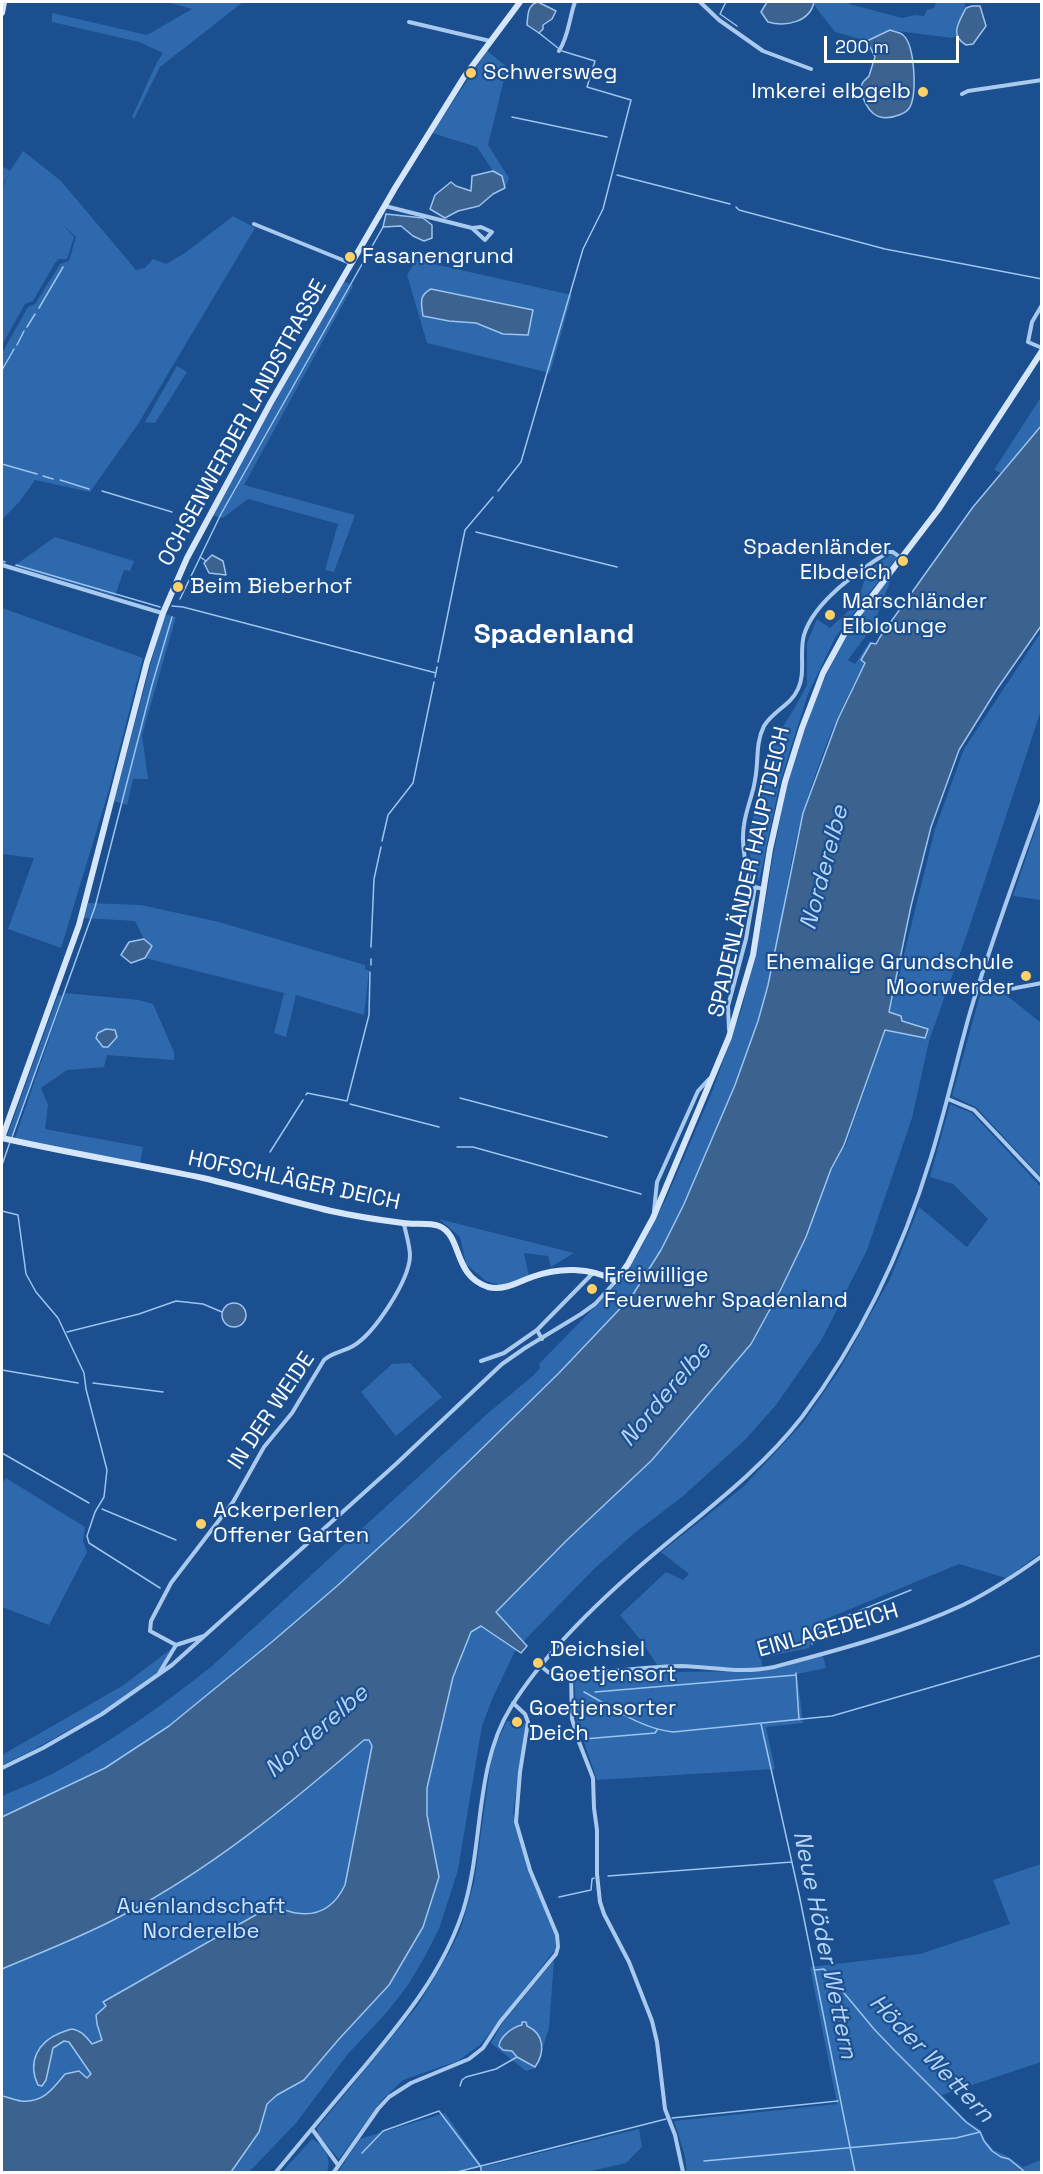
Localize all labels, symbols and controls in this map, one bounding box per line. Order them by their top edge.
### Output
scale bar [827,24,962,62]
text: 200 m [835,35,889,58]
place label: Schwersweg [483,60,617,86]
marker: Schwersweg [464,66,478,80]
place label: Imkerei elbgelb [751,79,911,105]
marker: Imkerei elbgelb [916,85,930,99]
place label: Fasanengrund [362,244,514,270]
marker: Fasanengrund [343,250,357,264]
street label: OCHSENWERDER LANDSTRASSE [153,275,333,571]
place label: Spadenländer Elbdeich [743,535,891,586]
marker: Spadenländer Elbdeich [896,554,910,568]
place label: Beim Bieberhof [190,574,352,600]
marker: Beim Bieberhof [171,580,185,594]
place label: Marschländer Elblounge [842,589,987,640]
marker: Marschländer Elblounge [823,608,837,622]
district label: Spadenland [474,618,634,652]
street label: SPADENLÄNDER HAUPTDEICH [704,724,796,1020]
water label: Norderelbe [795,803,855,933]
place label: Ehemalige Grundschule Moorwerder [766,950,1014,1002]
marker: Ehemalige Grundschule Moorwerder [1019,969,1033,983]
street label: HOFSCHLÄGER DEICH [186,1146,402,1216]
place label: Freiwillige Feuerwehr Spadenland [604,1263,848,1314]
marker: Freiwillige Feuerwehr Spadenland [585,1282,599,1296]
water label: Norderelbe [614,1337,718,1453]
street label: IN DER WEIDE [223,1347,321,1475]
place label: Ackerperlen Offener Garten [213,1498,369,1550]
marker: Ackerperlen Offener Garten [194,1517,208,1531]
street label: EINLAGEDEICH [754,1598,902,1664]
place label: Deichsiel Goetjensort [550,1637,676,1688]
marker: Deichsiel Goetjensort [531,1656,545,1670]
water label: Norderelbe [259,1679,375,1785]
place label: Goetjensorter Deich [529,1696,676,1748]
marker: Goetjensorter Deich [510,1715,524,1729]
water label: Neue Höder Wettern [786,1828,862,2062]
park label: Auenlandschaft Norderelbe [116,1894,286,1946]
water label: Höder Wettern [863,1989,999,2129]

